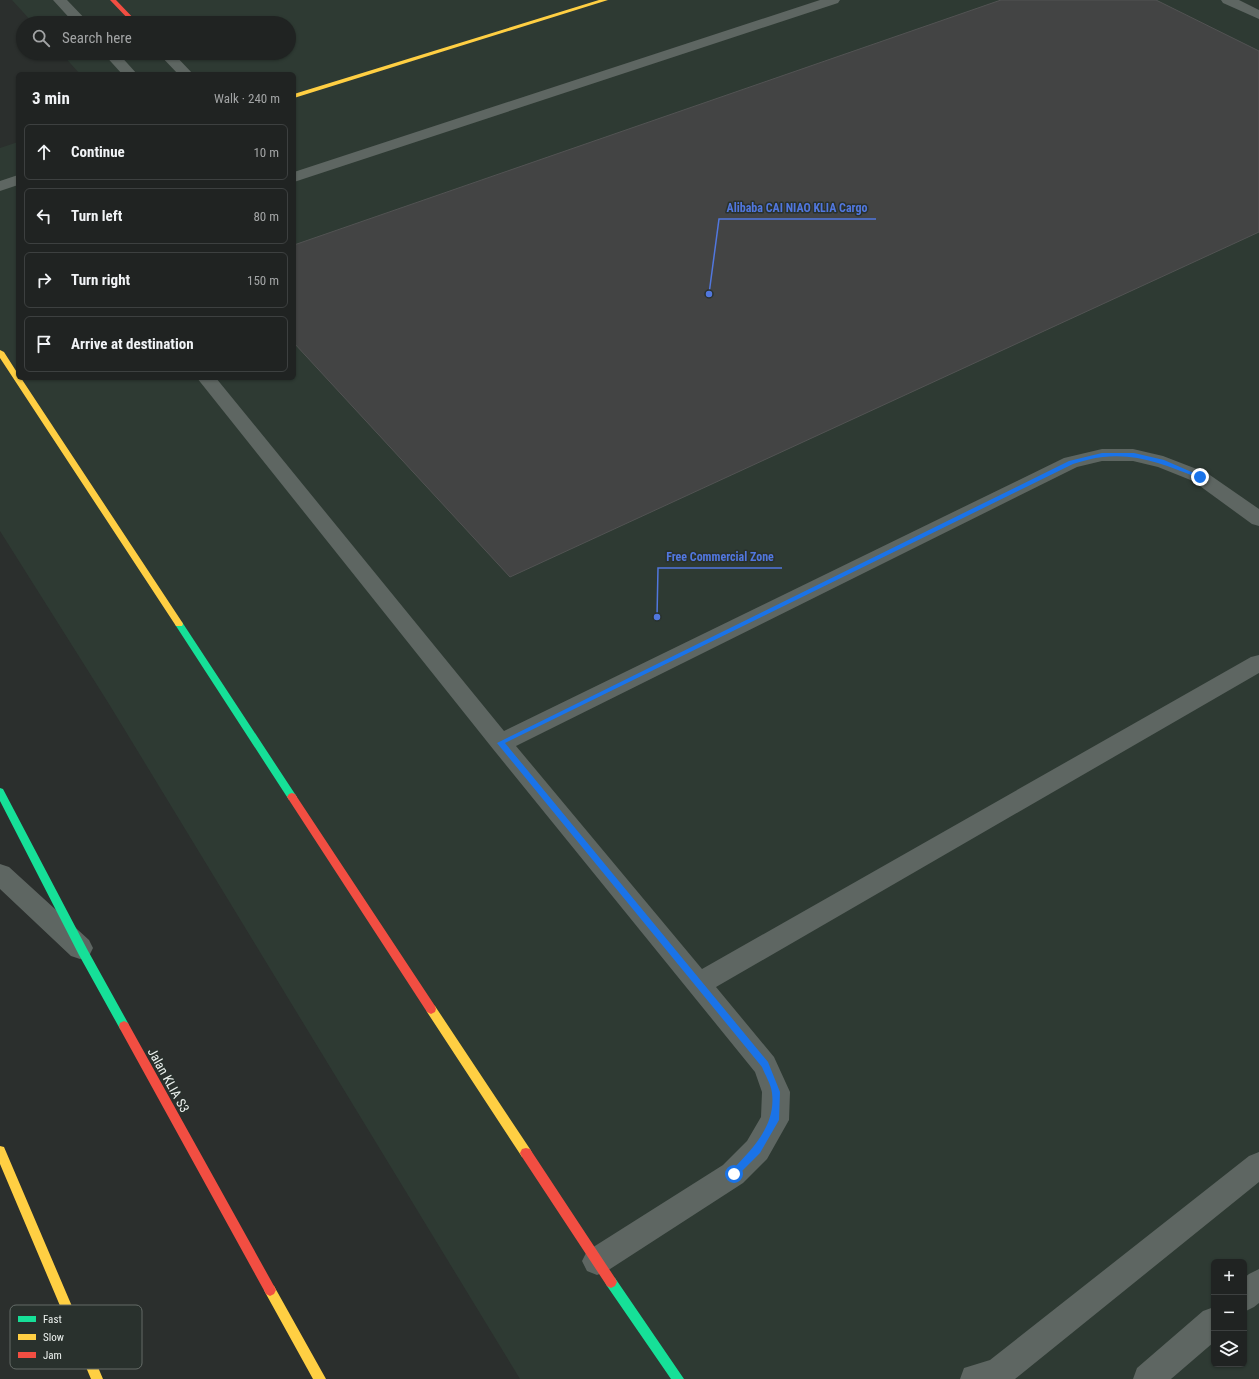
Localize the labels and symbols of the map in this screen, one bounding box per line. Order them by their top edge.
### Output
callout: Alibaba CAI NIAO KLIA Cargo [719,195,876,219]
text: Alibaba CAI NIAO KLIA Cargo [727,201,868,215]
route end [1191,468,1209,486]
callout: Free Commercial Zone [658,544,782,568]
text: Free Commercial Zone [666,550,774,564]
street label: Jalan KLIA S3 [145,1045,192,1115]
route start [725,1165,743,1183]
legend [10,1305,142,1369]
text: Fast [43,1313,62,1326]
text: Slow [43,1331,64,1344]
text: Jam [43,1349,62,1362]

